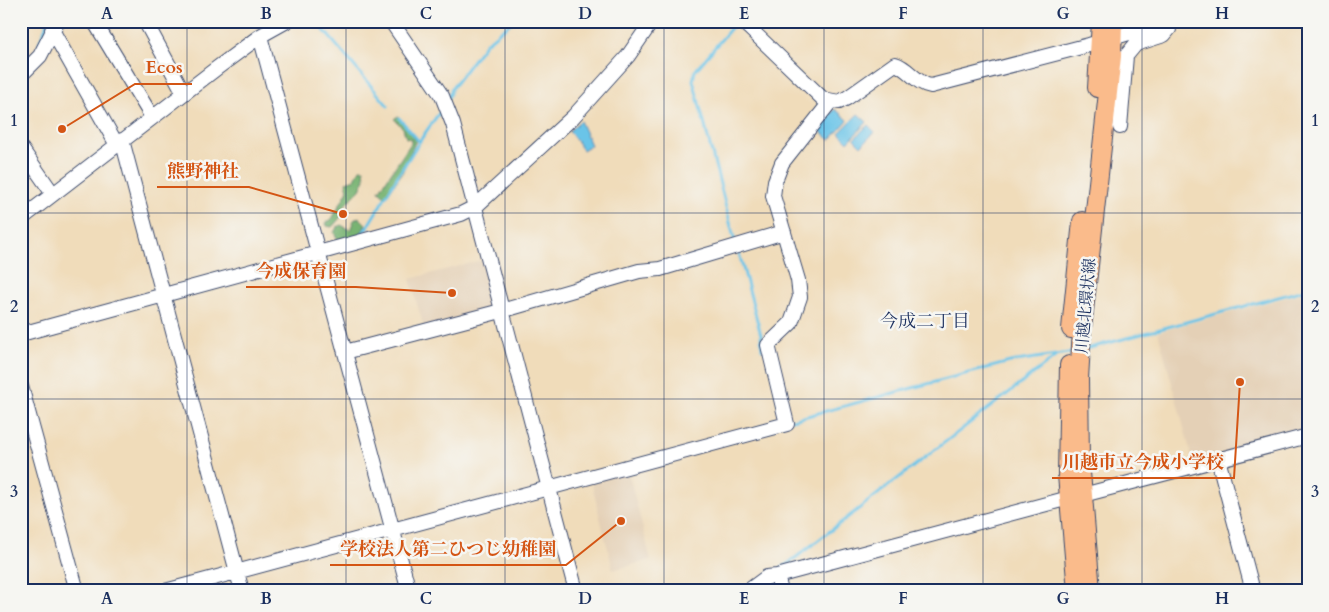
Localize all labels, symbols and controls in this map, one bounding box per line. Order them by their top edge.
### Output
text: A [101,3,113,25]
text: B [260,3,272,25]
text: C [420,3,432,25]
text: D [578,3,592,25]
text: E [739,3,749,25]
text: F [898,3,908,25]
text: G [1056,3,1070,25]
text: H [1215,3,1229,25]
callout: Ecos [135,51,192,84]
text: Ecos [145,55,183,80]
text: 1 [10,110,18,132]
text: 1 [1311,110,1319,132]
callout: 熊野神社 [157,154,249,187]
text: 熊野神社 [167,159,239,184]
callout: 今成保育園 [246,254,356,287]
street label: 川越北環状線 [1071,257,1101,355]
text: 今成保育園 [256,259,346,284]
text: 2 [10,296,18,318]
text: 2 [1311,296,1319,318]
district label: 今成二丁目 [880,309,970,334]
callout: 川越市立今成小学校 [1052,445,1234,478]
text: 川越市立今成小学校 [1062,450,1224,475]
text: 3 [10,481,18,503]
text: 3 [1311,481,1319,503]
callout: 学校法人第二ひつじ幼稚園 [330,532,566,565]
text: 学校法人第二ひつじ幼稚園 [340,537,556,562]
text: A [101,588,113,610]
text: B [260,588,272,610]
text: C [420,588,432,610]
text: D [578,588,592,610]
text: E [739,588,749,610]
text: F [898,588,908,610]
text: G [1056,588,1070,610]
text: H [1215,588,1229,610]

